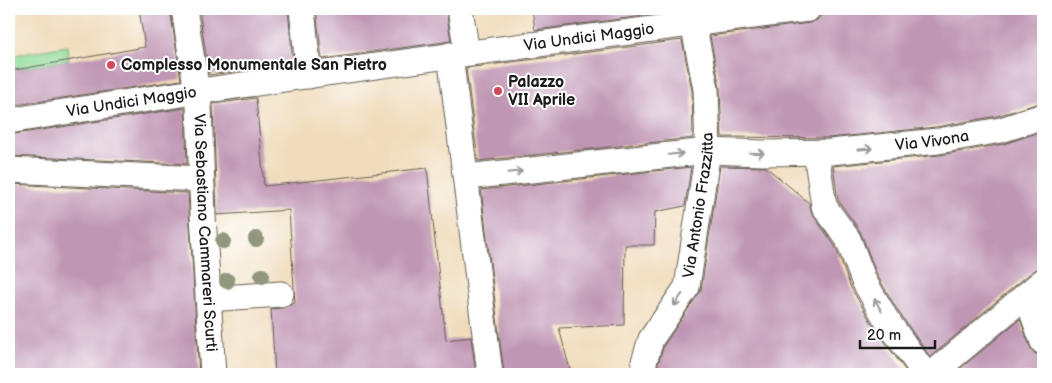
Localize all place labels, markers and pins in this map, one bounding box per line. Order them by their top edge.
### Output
place label: Complesso Monumentale San Pietro [121,56,387,75]
marker: Complesso Monumentale San Pietro [105,59,117,71]
place label: Palazzo VII Aprile [508,73,575,110]
marker: Palazzo VII Aprile [492,85,504,97]

